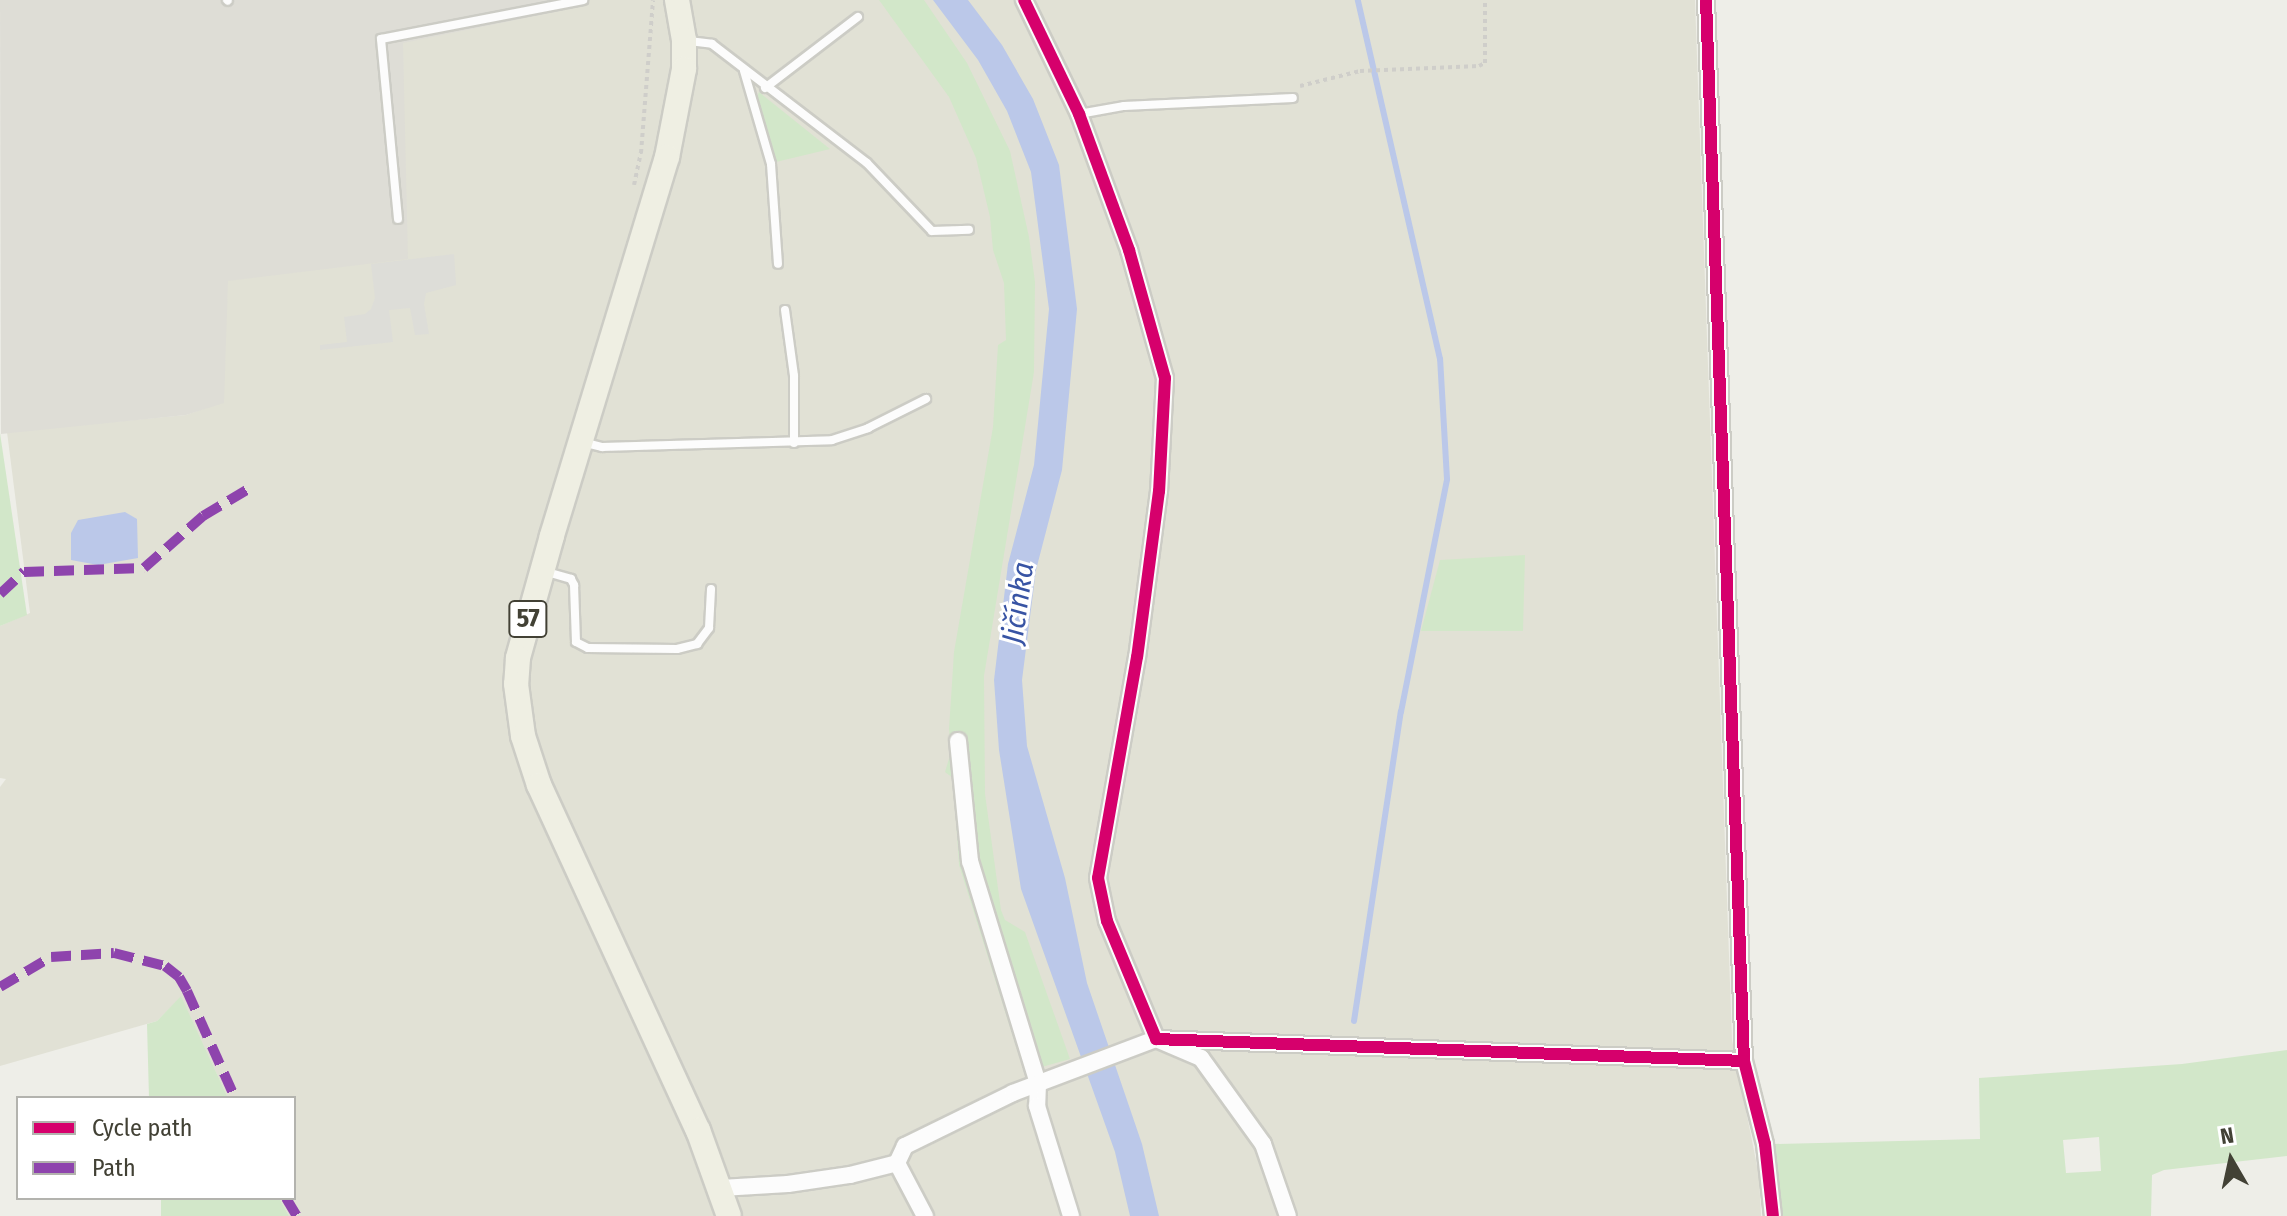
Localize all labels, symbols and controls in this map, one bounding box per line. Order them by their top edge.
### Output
water label: Jičínka [994,560,1042,646]
road number: 57 [508,597,548,641]
legend [16,1096,296,1200]
text: Cycle path [92,1114,192,1142]
north arrow [2191,1120,2271,1200]
text: N [2219,1121,2236,1150]
text: Path [92,1154,136,1182]

